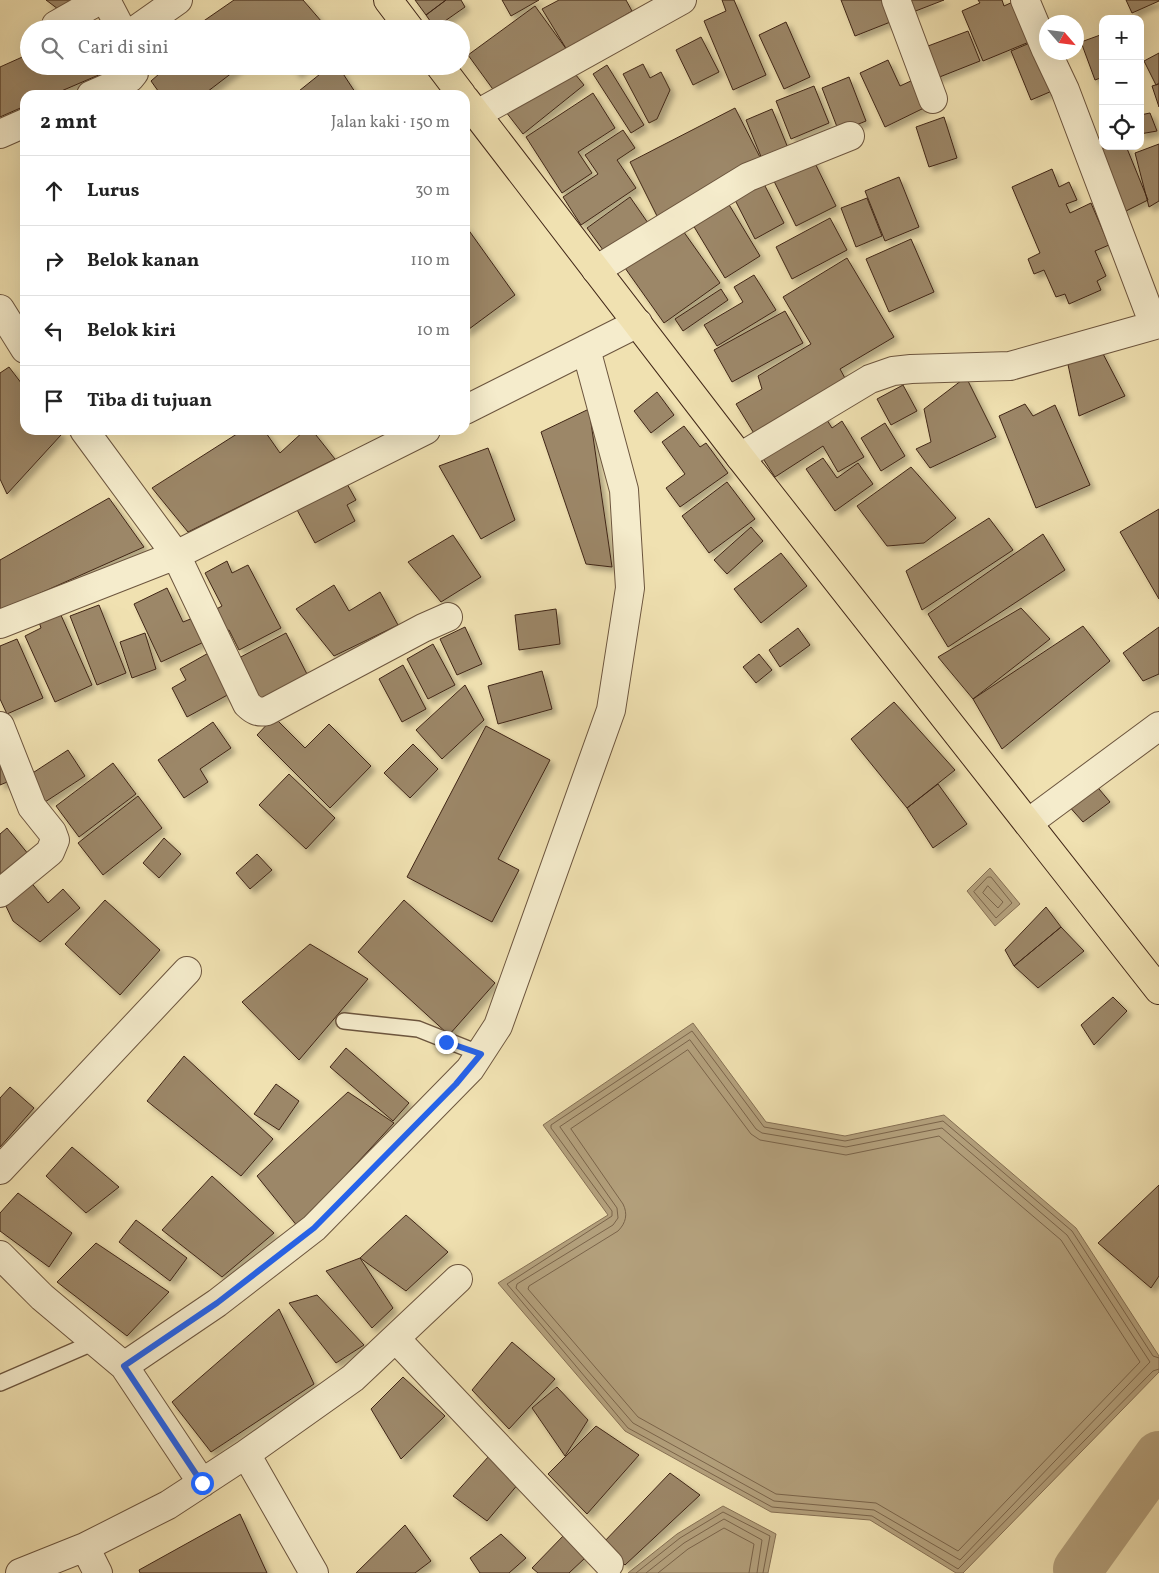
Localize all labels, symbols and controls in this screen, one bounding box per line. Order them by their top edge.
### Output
north arrow [1039,15,1084,60]
map controls [1099,15,1144,150]
button: + [1099,15,1144,60]
search box [20,20,470,75]
icon: search [38,34,66,62]
text: Cari di sini [78,35,169,61]
button: − [1099,60,1144,105]
button: locate [1099,105,1144,150]
text: 2 mnt [40,108,97,137]
text: Jalan kaki · 150 m [331,112,450,134]
icon: ahead [40,177,68,205]
text: Lurus [87,178,139,204]
text: 30 m [415,180,450,202]
icon: right [40,247,68,275]
text: Belok kanan [87,248,199,274]
text: 110 m [411,250,450,272]
icon: left [40,317,68,345]
text: Belok kiri [87,318,176,344]
text: 10 m [417,320,450,342]
icon: arrive [40,387,68,415]
text: Tiba di tujuan [87,388,212,414]
route end [435,1031,458,1054]
route start [191,1472,214,1495]

